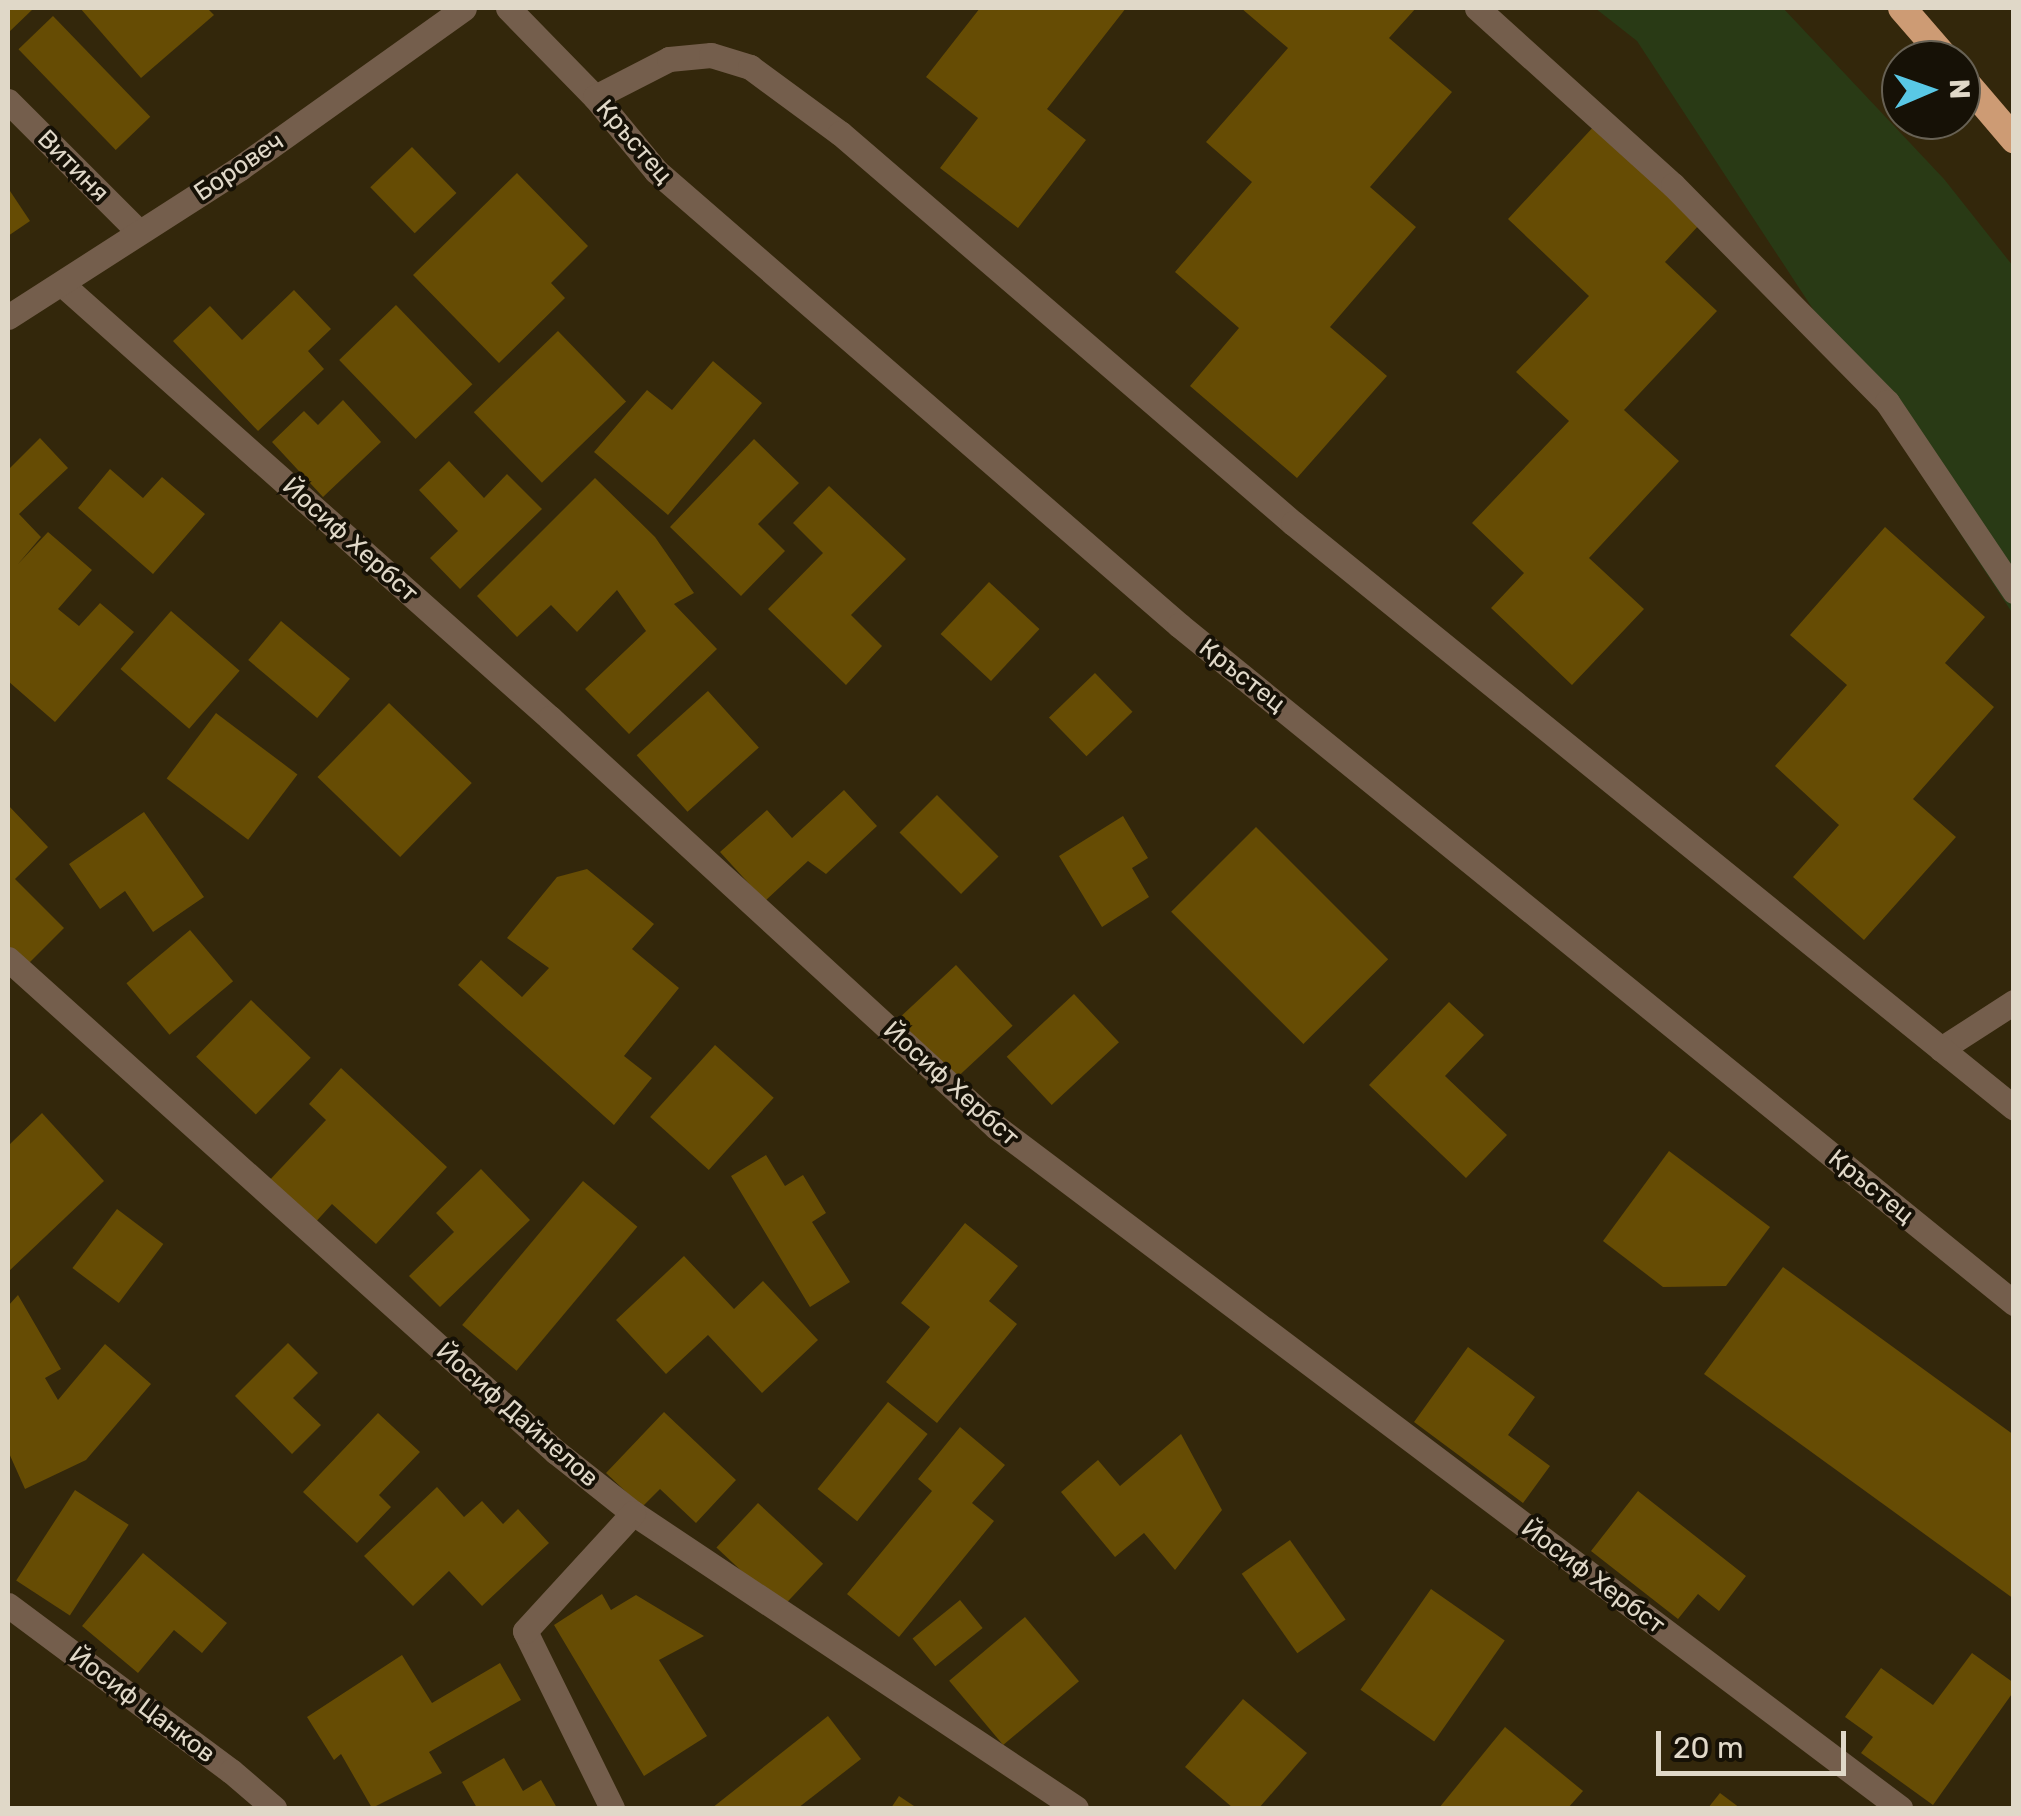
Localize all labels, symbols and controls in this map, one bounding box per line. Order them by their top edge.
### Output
north arrow [1881,40,1981,140]
text: N [1943,78,1976,100]
street label: Кръстец [589,94,679,190]
street label: Витиня [31,124,115,208]
street label: Боровеч [189,126,289,208]
street label: Йосиф Хербст [276,471,424,609]
street label: Кръстец [1193,633,1291,719]
street label: Йосиф Хербст [877,1015,1025,1153]
street label: Кръстец [1822,1143,1920,1231]
street label: Йосиф Дайнелов [430,1337,604,1493]
street label: Йосиф Хербст [1515,1513,1671,1641]
street label: Йосиф Цанков [63,1641,221,1769]
scale bar [1661,1711,1851,1773]
text: 20 m [1673,1730,1744,1766]

